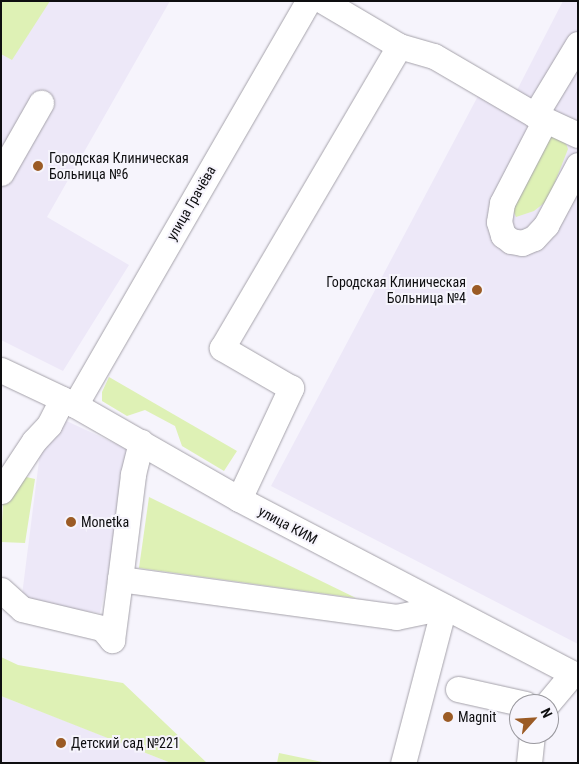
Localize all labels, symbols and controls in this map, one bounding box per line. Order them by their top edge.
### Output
place label: Городская Клиническая Больница №6 [49,150,189,182]
marker: Городская Клиническая Больница №6 [31,159,45,173]
street label: улица Грачёва [163,163,219,243]
place label: Городская Клиническая Больница №4 [326,274,466,306]
marker: Городская Клиническая Больница №4 [470,283,484,297]
street label: улица КИМ [256,503,320,547]
place label: Monetka [81,514,129,530]
marker: Monetka [65,516,77,528]
north arrow [509,694,559,744]
text: N [538,705,556,720]
place label: Magnit [458,709,496,725]
marker: Magnit [442,711,454,723]
place label: Детский сад №221 [71,735,180,751]
marker: Детский сад №221 [55,737,67,749]

